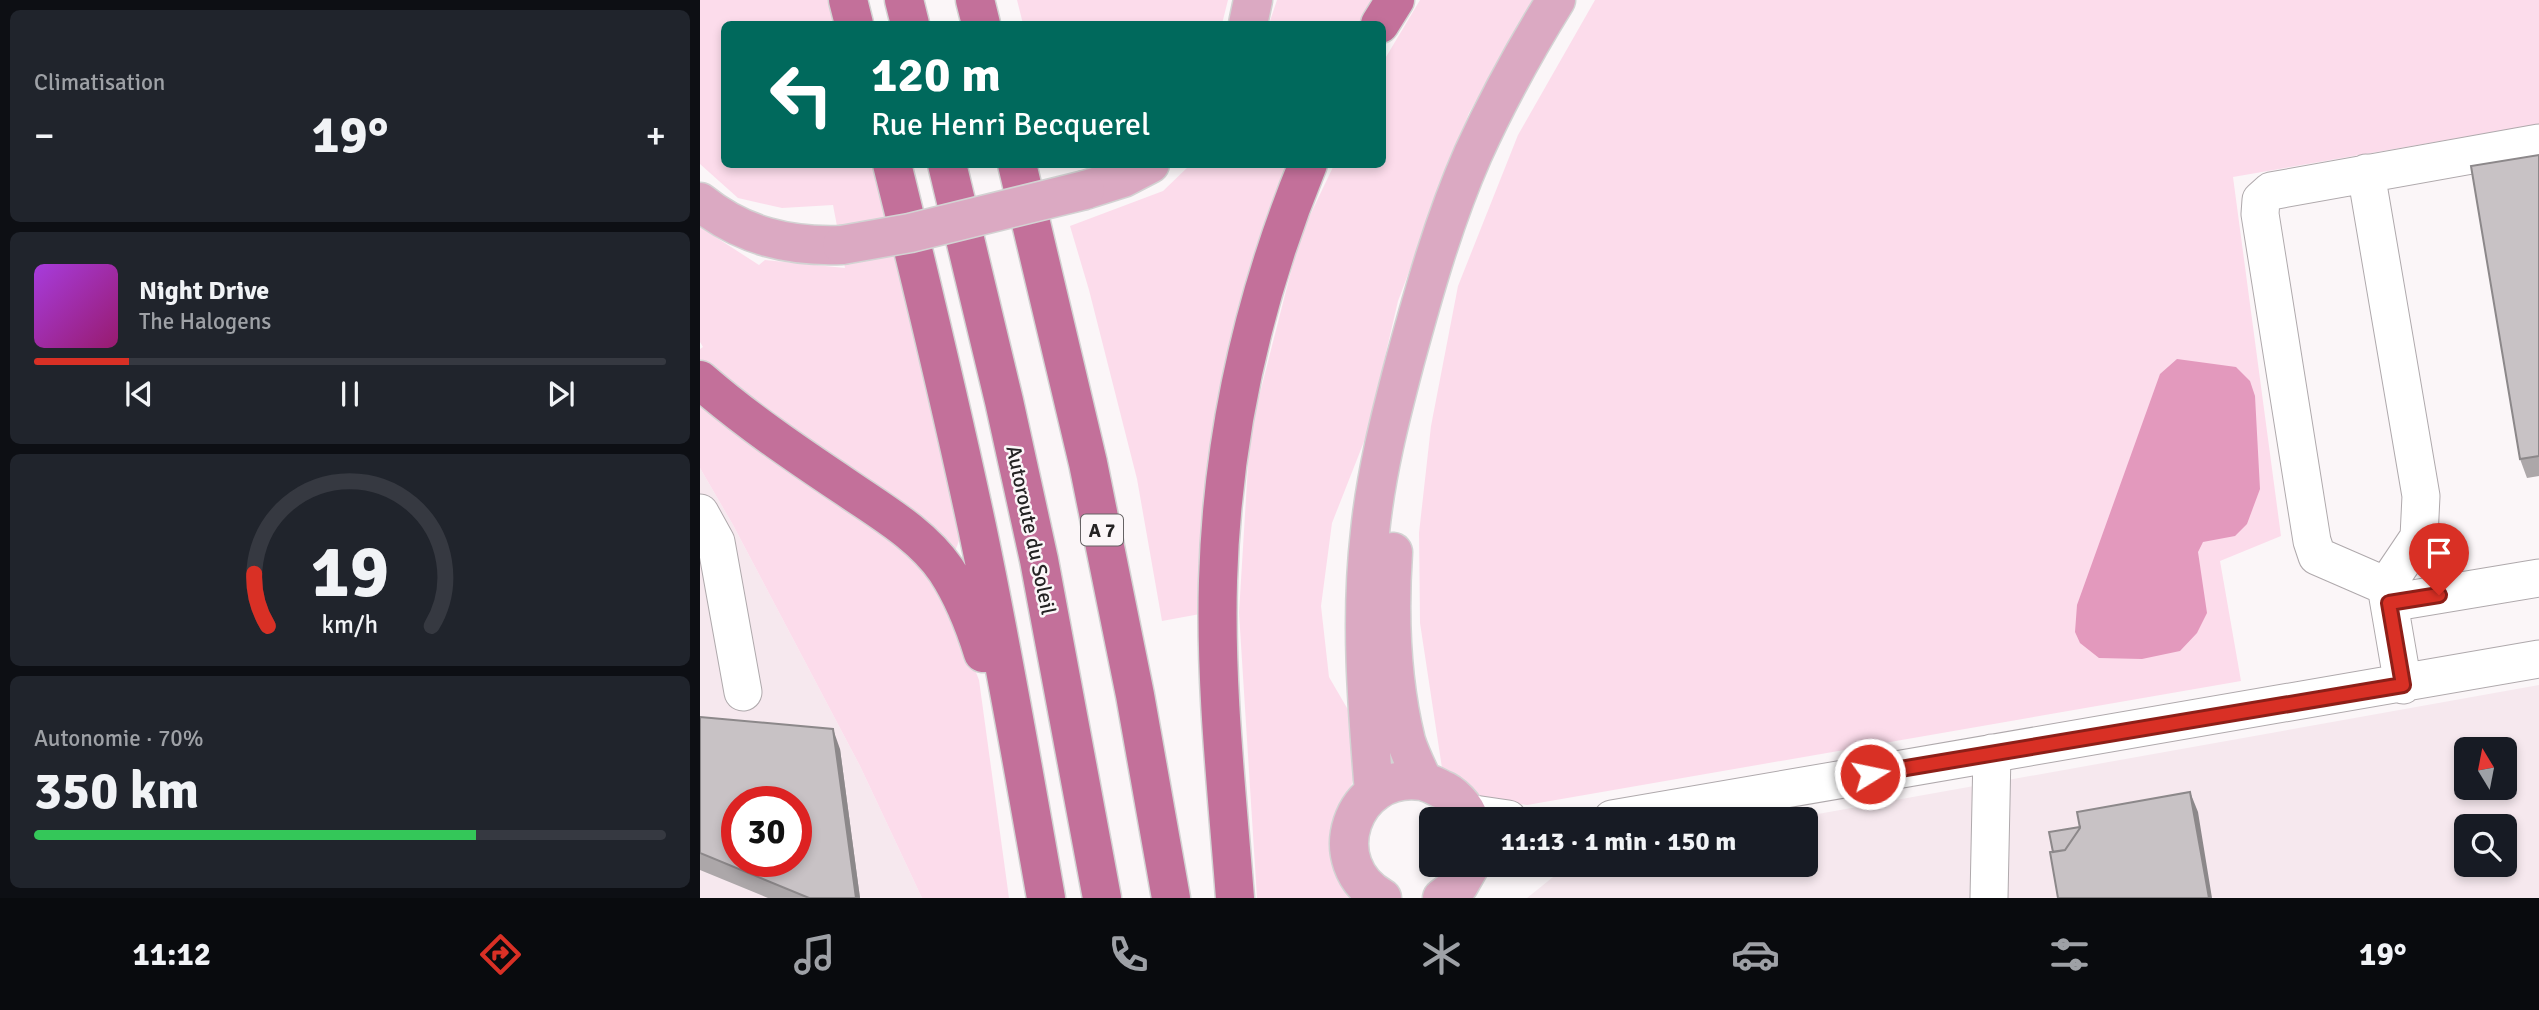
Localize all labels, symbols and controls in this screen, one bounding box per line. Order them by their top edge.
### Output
text: 120 m [871,45,1001,105]
icon: left [756,49,847,140]
text: Climatisation [34,68,165,97]
text: 19° [312,103,388,167]
text: Rue Henri Becquerel [871,105,1151,144]
text: − [34,112,55,159]
text: + [645,112,666,159]
text: Night Drive [139,275,269,307]
text: The Halogens [139,307,271,336]
icon: previous [120,375,158,413]
icon: pause [331,375,369,413]
icon: next [542,375,580,413]
street label: Autoroute du Soleil [1000,443,1062,617]
road number: A 7 [1081,514,1123,545]
pin [2409,523,2469,595]
text: 19 [311,528,389,617]
icon: arrive [2420,534,2458,572]
text: km/h [322,609,378,640]
text: Autonomie · 70% [34,724,204,753]
position arrow [1833,737,1907,811]
north arrow [2454,737,2516,800]
map controls [2454,737,2517,877]
text: 350 km [34,759,199,823]
speed limit sign: 30 [721,786,812,877]
button: search [2454,814,2517,877]
text: 11:13 · 1 min · 150 m [1501,826,1736,858]
icon: directions [476,930,525,979]
icon: music [790,930,839,979]
icon: phone [1104,930,1153,979]
icon: climate [1417,930,1466,979]
icon: car [1731,930,1780,979]
icon: filters [2045,930,2094,979]
text: 11:12 [132,935,211,974]
text: 19° [2359,935,2406,974]

